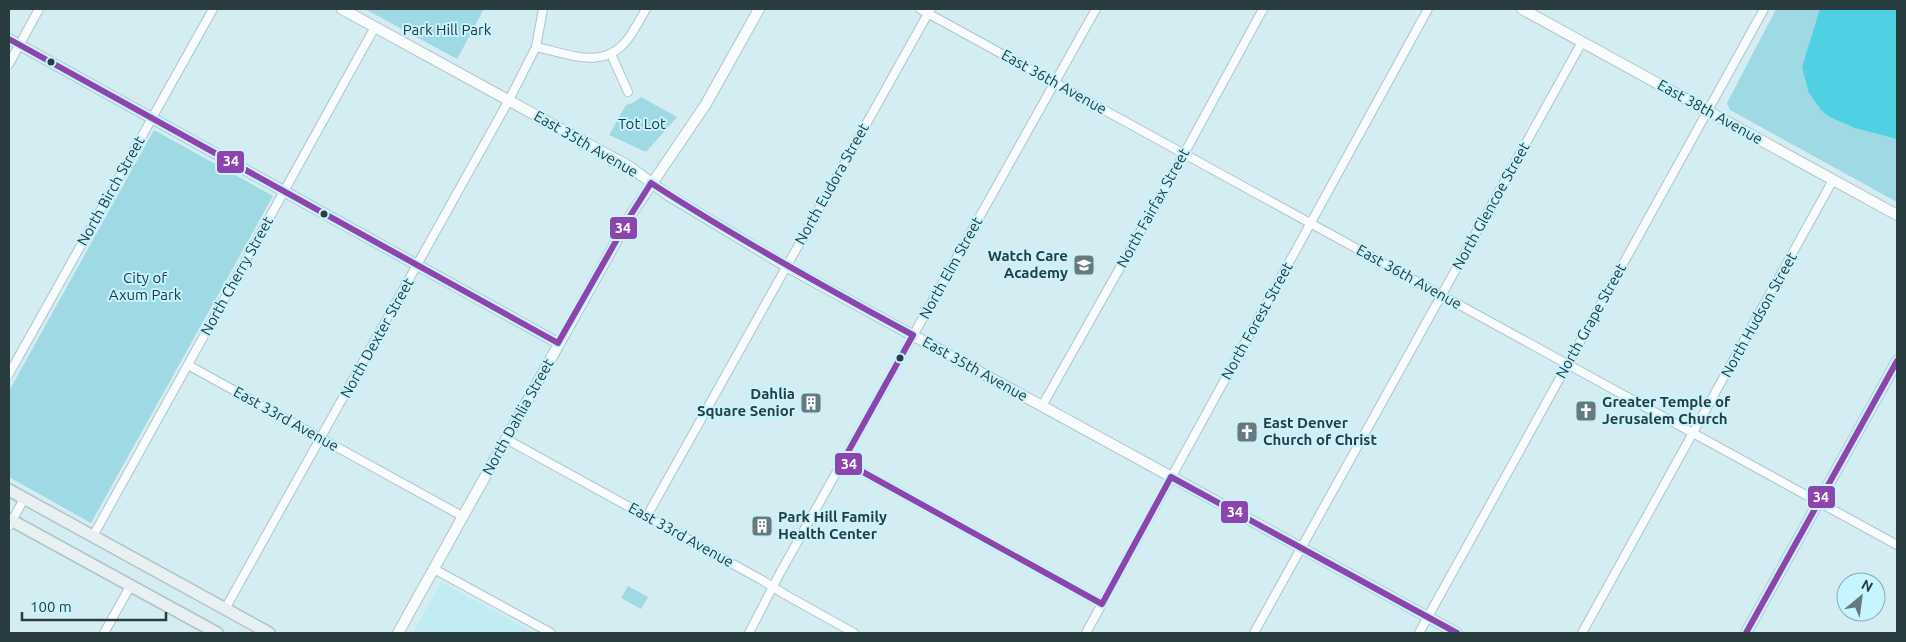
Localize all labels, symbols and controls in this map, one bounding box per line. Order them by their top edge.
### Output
park label: Park Hill Park [403,21,492,38]
street label: East 36th Avenue [999,46,1110,117]
unlabelled marker [46,57,56,67]
street label: East 38th Avenue [1655,76,1766,147]
street label: East 35th Avenue [531,107,641,180]
park label: Tot Lot [618,115,666,132]
street label: North Eudora Street [791,120,872,247]
street label: North Birch Street [73,133,148,249]
street label: North Glencoe Street [1448,139,1533,272]
street label: North Fairfax Street [1113,145,1192,270]
line badge: 34 [216,150,245,174]
text: 34 [223,153,239,169]
unlabelled marker [319,209,329,219]
street label: North Cherry Street [197,213,276,338]
street label: North Elm Street [916,214,986,322]
line badge: 34 [609,216,638,240]
text: 34 [615,220,631,236]
street label: East 36th Avenue [1354,241,1465,312]
place label: Watch Care Academy [988,247,1068,281]
street label: North Hudson Street [1717,249,1800,380]
school or university icon: Watch Care Academy [1072,253,1096,277]
street label: North Forest Street [1217,259,1296,382]
street label: North Grape Street [1552,260,1629,381]
park label: City of Axum Park [109,269,182,303]
street label: North Dexter Street [336,275,417,401]
street label: East 35th Avenue [920,333,1031,404]
unlabelled marker [895,353,905,363]
street label: North Dahlia Street [478,355,557,478]
street label: East 33rd Avenue [231,383,342,454]
place label: Dahlia Square Senior [697,385,796,419]
building icon: Dahlia Square Senior [799,391,823,415]
place label: Greater Temple of Jerusalem Church [1602,393,1731,427]
church icon: Greater Temple of Jerusalem Church [1574,399,1598,423]
place label: East Denver Church of Christ [1263,414,1377,448]
church icon: East Denver Church of Christ [1235,420,1259,444]
line badge: 34 [834,452,863,476]
text: 34 [841,456,857,472]
line badge: 34 [1807,485,1836,509]
text: 34 [1813,489,1829,505]
street label: East 33rd Avenue [626,499,737,570]
line badge: 34 [1220,500,1249,524]
text: 34 [1227,504,1243,520]
place label: Park Hill Family Health Center [778,508,887,542]
building icon: Park Hill Family Health Center [750,514,774,538]
north arrow [1836,572,1886,622]
text: N [1859,576,1876,595]
scale bar [22,590,166,622]
text: 100 m [30,598,72,615]

